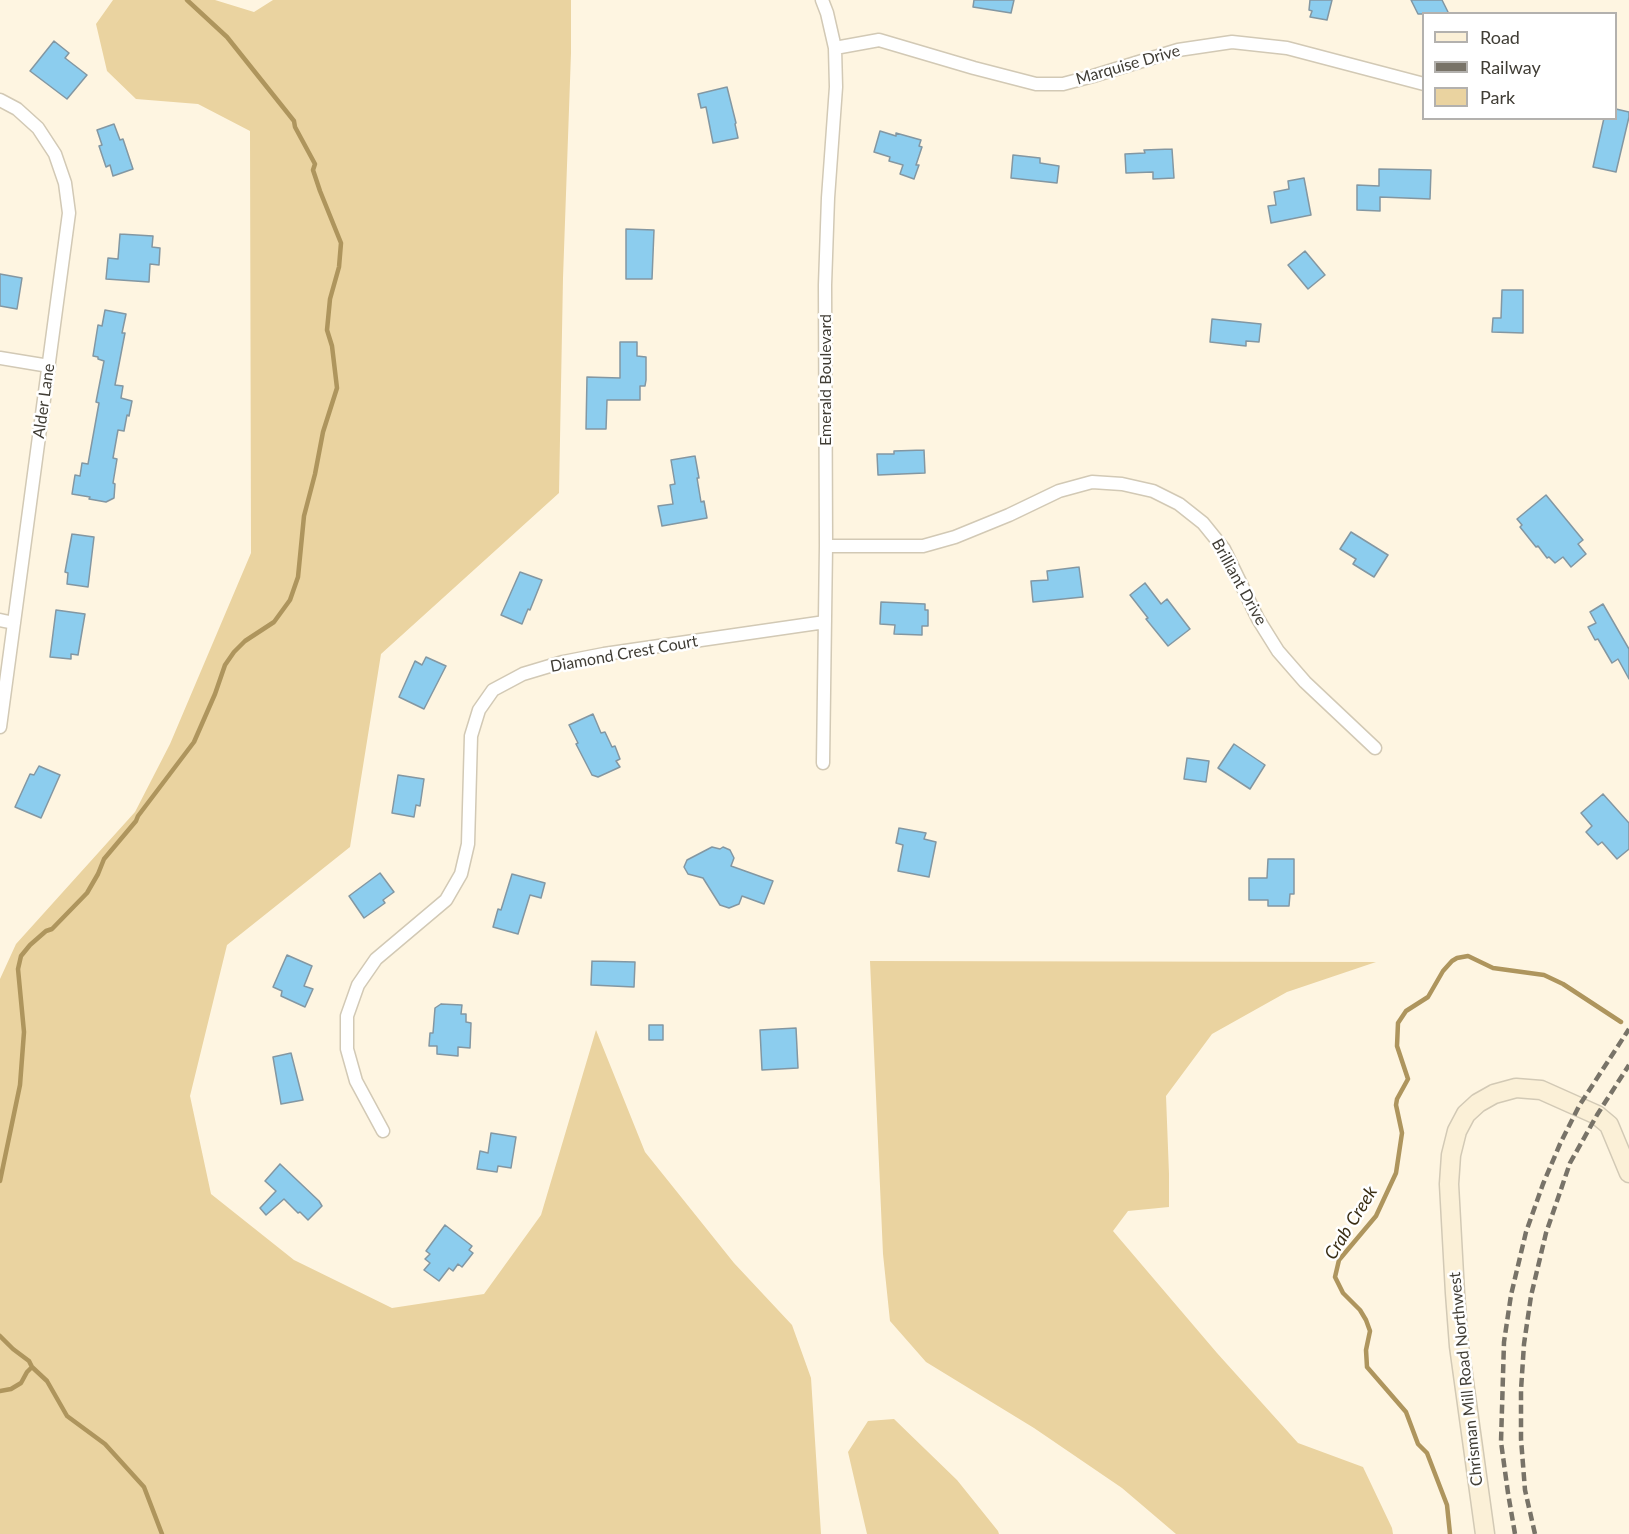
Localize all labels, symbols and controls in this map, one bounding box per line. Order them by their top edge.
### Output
legend [1422,12,1617,120]
text: Road [1480,26,1520,48]
street label: Marquise Drive [1074,41,1182,89]
text: Railway [1480,56,1541,78]
text: Park [1480,86,1515,108]
street label: Emerald Boulevard [816,314,836,446]
street label: Alder Lane [29,362,59,440]
street label: Brilliant Drive [1207,535,1271,629]
street label: Diamond Crest Court [549,632,699,676]
water label: Crab Creek [1320,1182,1382,1264]
street label: Chrisman Mill Road Northwest [1445,1271,1487,1487]

